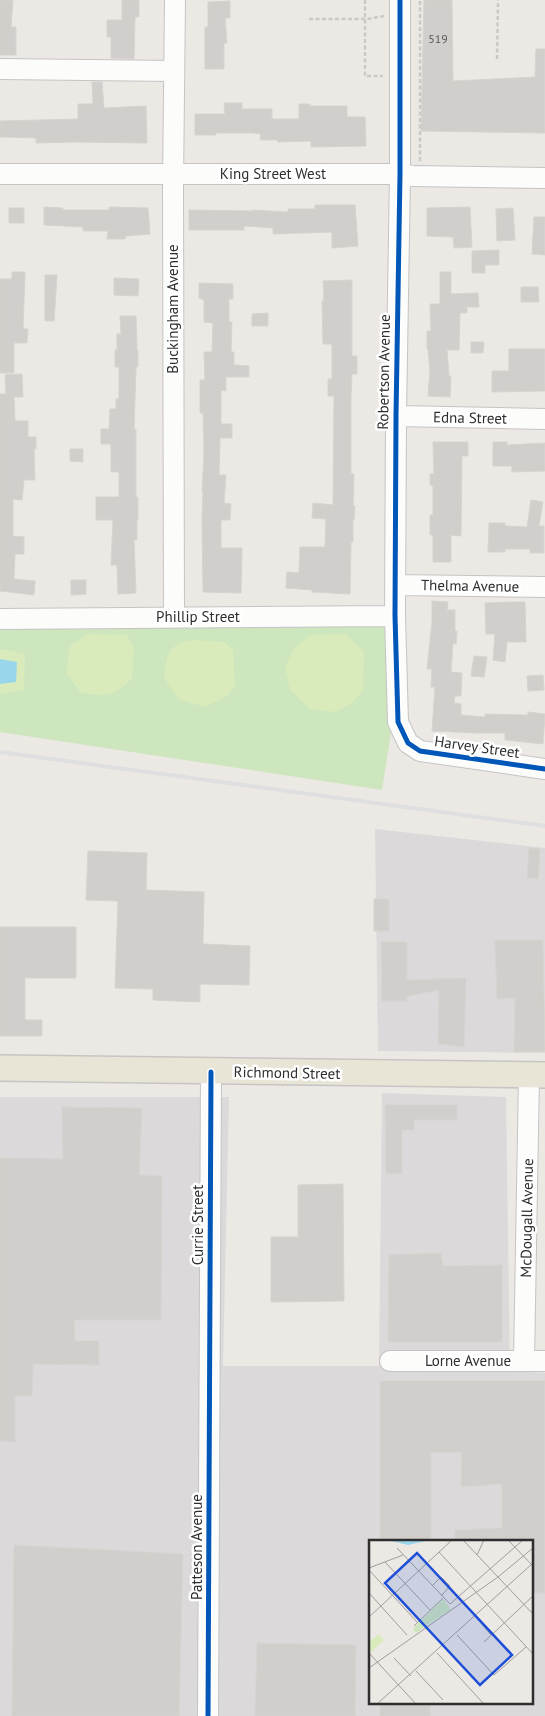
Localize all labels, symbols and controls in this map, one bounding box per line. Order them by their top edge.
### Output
house number: 519 [428,31,448,46]
street label: King Street West [220,164,326,183]
street label: Buckingham Avenue [163,244,182,374]
street label: Robertson Avenue [373,314,394,430]
street label: Edna Street [433,407,507,428]
street label: Thelma Avenue [421,575,519,596]
street label: Phillip Street [156,607,240,626]
street label: Harvey Street [433,731,521,762]
street label: Richmond Street [233,1062,341,1083]
street label: McDougall Avenue [516,1158,537,1278]
street label: Currie Street [188,1185,207,1265]
street label: Lorne Avenue [425,1351,511,1370]
street label: Patteson Avenue [187,1494,206,1600]
inset map [369,1540,532,1704]

